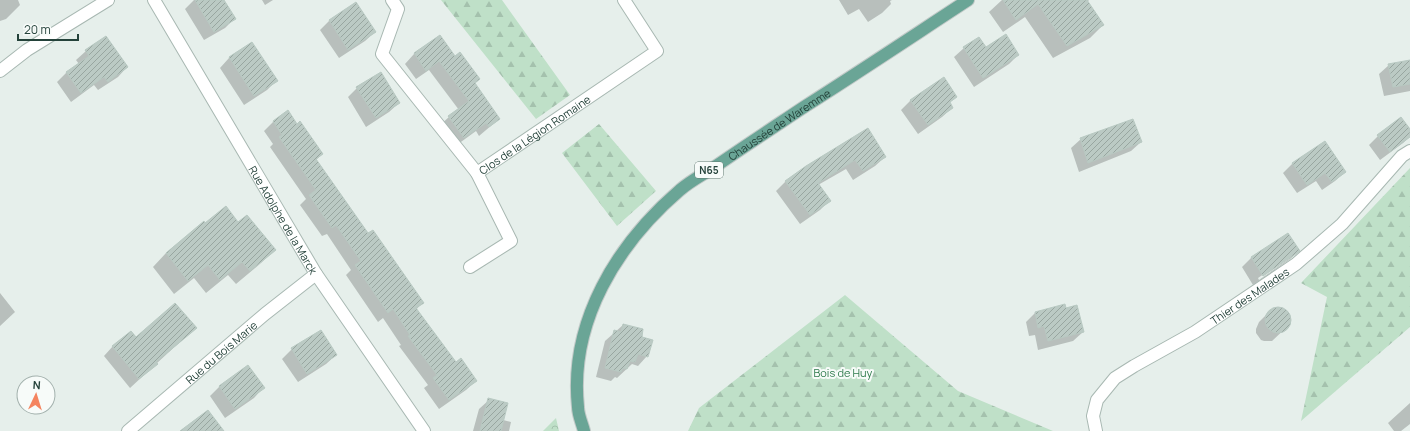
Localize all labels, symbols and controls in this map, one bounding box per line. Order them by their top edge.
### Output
scale bar [18,16,78,42]
text: 20 m [24,21,51,38]
street label: Chaussée de Waremme [725,84,833,163]
street label: Clos de la Légion Romaine [475,91,593,177]
road number: N65 [695,162,723,178]
street label: Rue Adolphe de la Marck [246,163,322,277]
street label: Thier des Malades [1207,263,1292,327]
street label: Rue du Bois Marie [182,317,260,387]
park label: Bois de Huy [814,365,873,380]
north arrow [16,375,56,415]
text: N [32,377,41,392]

